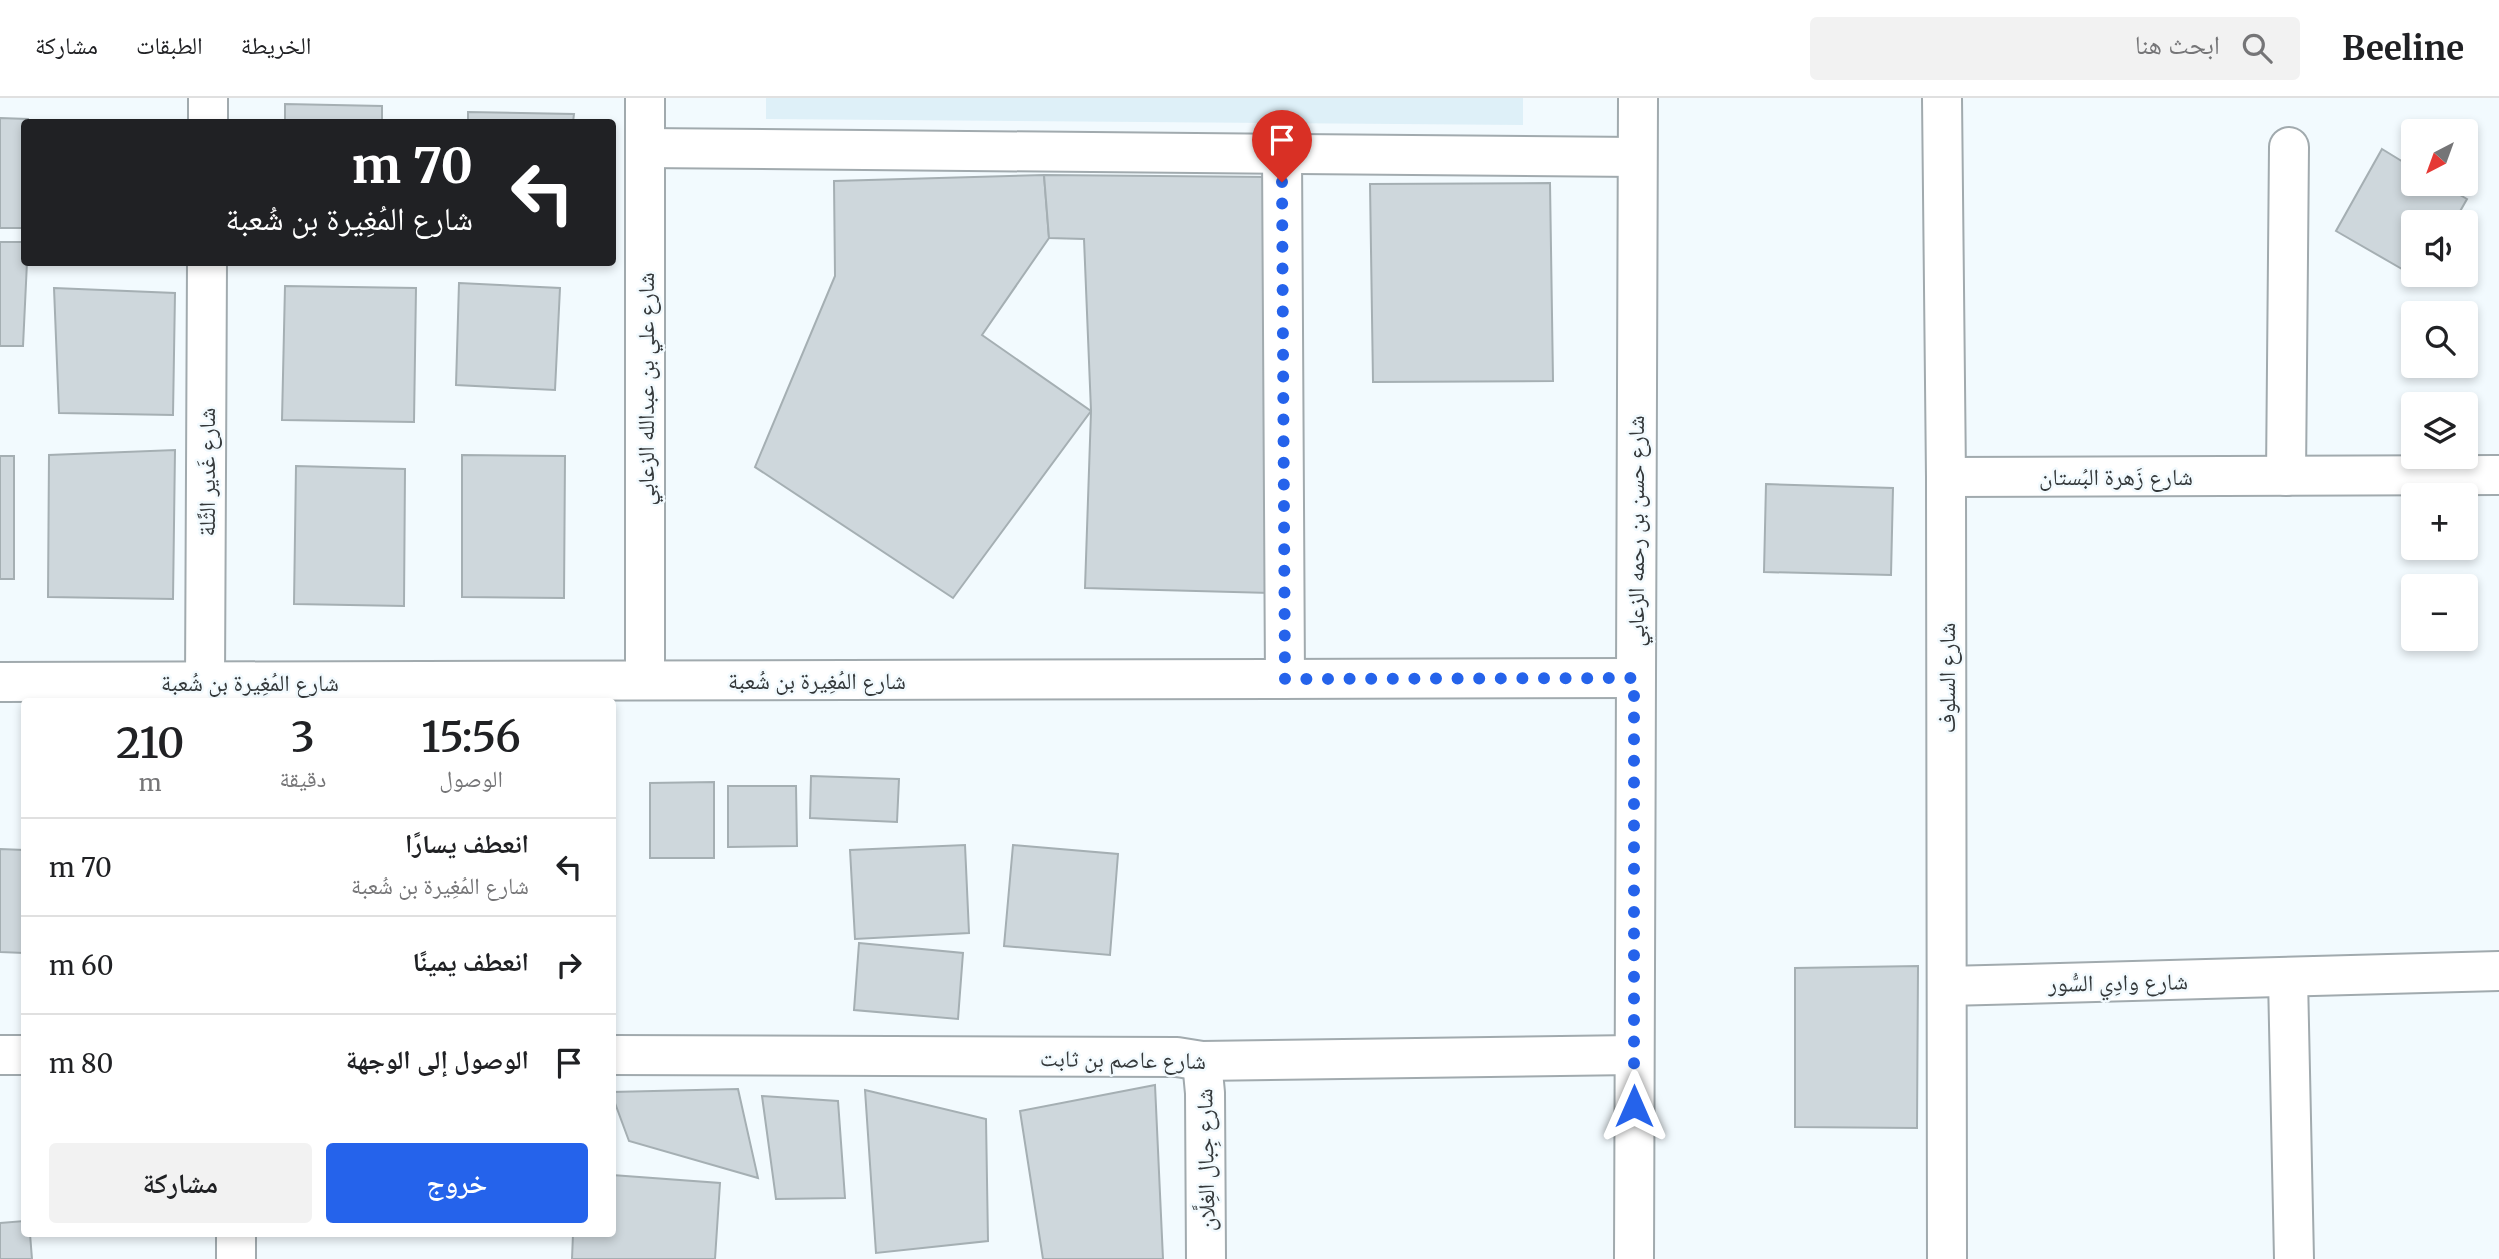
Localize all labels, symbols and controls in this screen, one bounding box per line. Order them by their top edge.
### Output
search box [1810,17,2300,80]
text: ابحث هنا [2135,28,2220,61]
text: Beeline [2342,28,2464,69]
icon: search [2238,29,2276,67]
text: مشاركة [35,30,98,61]
text: الطبقات [136,30,203,61]
text: الخريطة [241,30,311,61]
pin [1252,110,1312,182]
north arrow [2401,119,2478,196]
map controls [2401,119,2478,651]
icon: arrive [1263,121,1301,159]
text: 70 m [352,135,473,196]
icon: left [497,147,588,238]
text: شارع المُغِيرة بن شُعبة [225,199,473,239]
button: sound [2401,210,2478,287]
street label: شارع علي بن عبدالله الزعابي [631,272,664,506]
button: search [2401,301,2478,378]
button: layers [2401,392,2478,469]
street label: شارع غَدير الثَّلة [192,408,222,536]
street label: شارع حسن بن رحمه الزعابي [1621,415,1654,647]
street label: شارع زَهرة البُستان [2039,462,2193,492]
button: + [2401,483,2478,560]
button: − [2401,574,2478,651]
street label: شارع السلوف [1932,623,1962,733]
street label: شارع المُغِيرة بن شُعبة [728,666,906,696]
street label: شارع المُغِيرة بن شُعبة [161,668,339,698]
text: 3 [291,711,315,763]
text: 15:56 [421,711,521,763]
text: 210 [116,717,184,769]
text: دقيقة [279,764,326,793]
text: الوصول [439,764,503,793]
text: m [139,768,162,797]
text: انعطف يسارًا [405,827,529,860]
icon: left [550,848,588,886]
text: 70 m [49,851,112,884]
text: شارع المُغِيرة بن شُعبة [351,871,529,900]
text: انعطف يمينًا [413,945,529,978]
icon: right [550,946,588,984]
text: 60 m [49,949,113,982]
street label: شارع وادِي السُّور [2047,966,2188,1003]
text: الوصول إلى الوجهة [346,1043,529,1076]
street label: شارع عاصم بن ثابت [1040,1043,1206,1077]
icon: arrive [550,1044,588,1082]
text: 80 m [49,1047,113,1080]
position arrow [1597,1069,1671,1143]
street label: شارع جِبال الغِلَّان [1189,1088,1223,1232]
button: مشاركة [49,1143,312,1223]
button: خروج [326,1143,588,1223]

